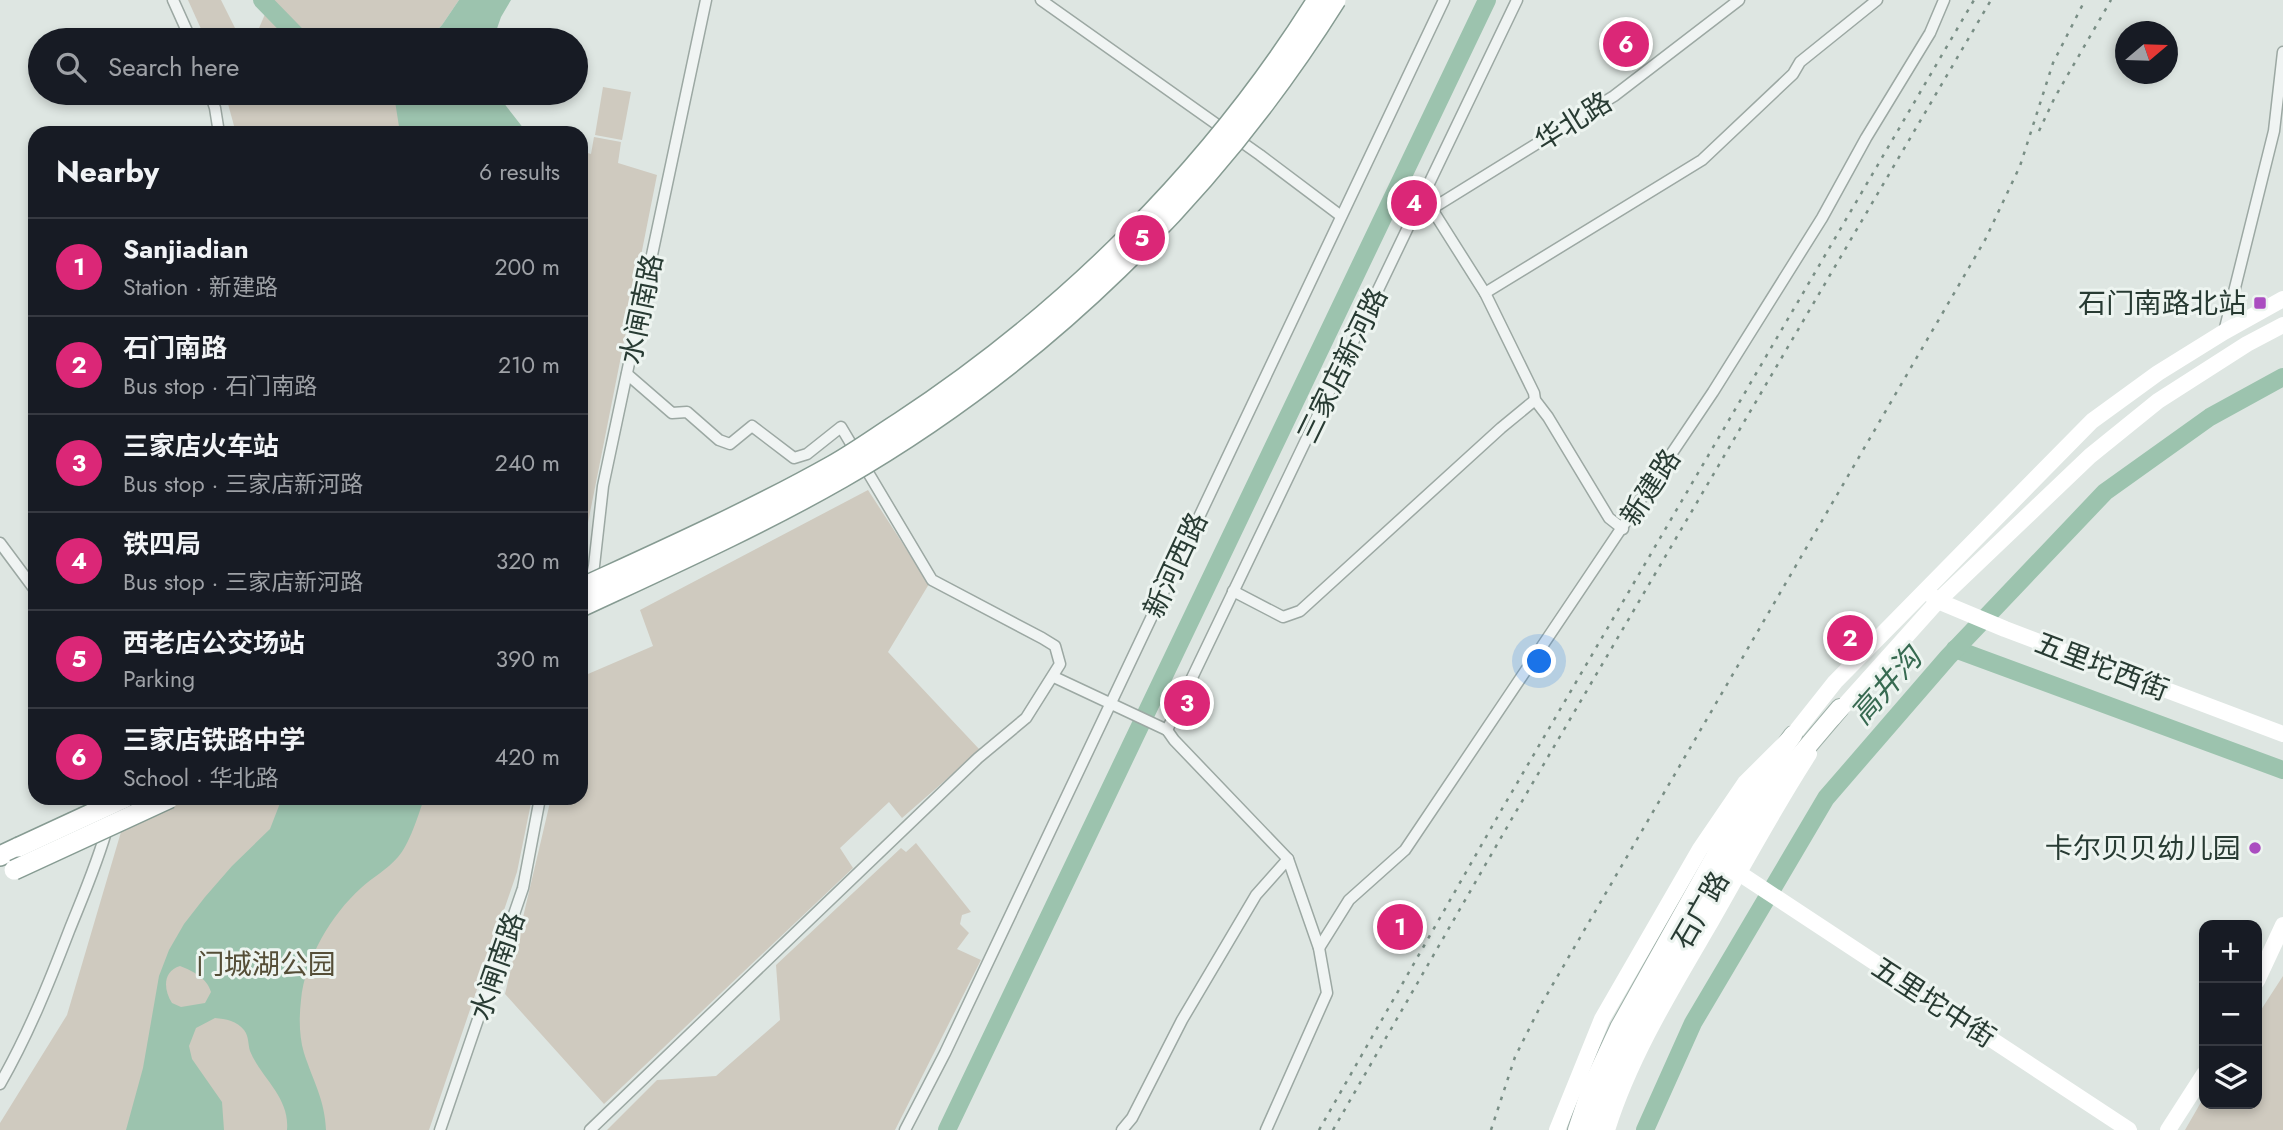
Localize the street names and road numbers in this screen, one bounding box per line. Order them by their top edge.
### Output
street label: 华北路 [1527,82,1620,161]
street label: 水闸南路 [610,250,673,368]
street label: 三家店新河路 [1287,281,1398,450]
street label: 新建路 [1610,441,1690,534]
street label: 新河西路 [1133,506,1218,625]
street label: 五里坨西街 [2029,622,2175,711]
street label: 石广路 [1662,864,1739,957]
street label: 水闸南路 [460,907,535,1026]
street label: 五里坨中街 [1864,947,2004,1058]

